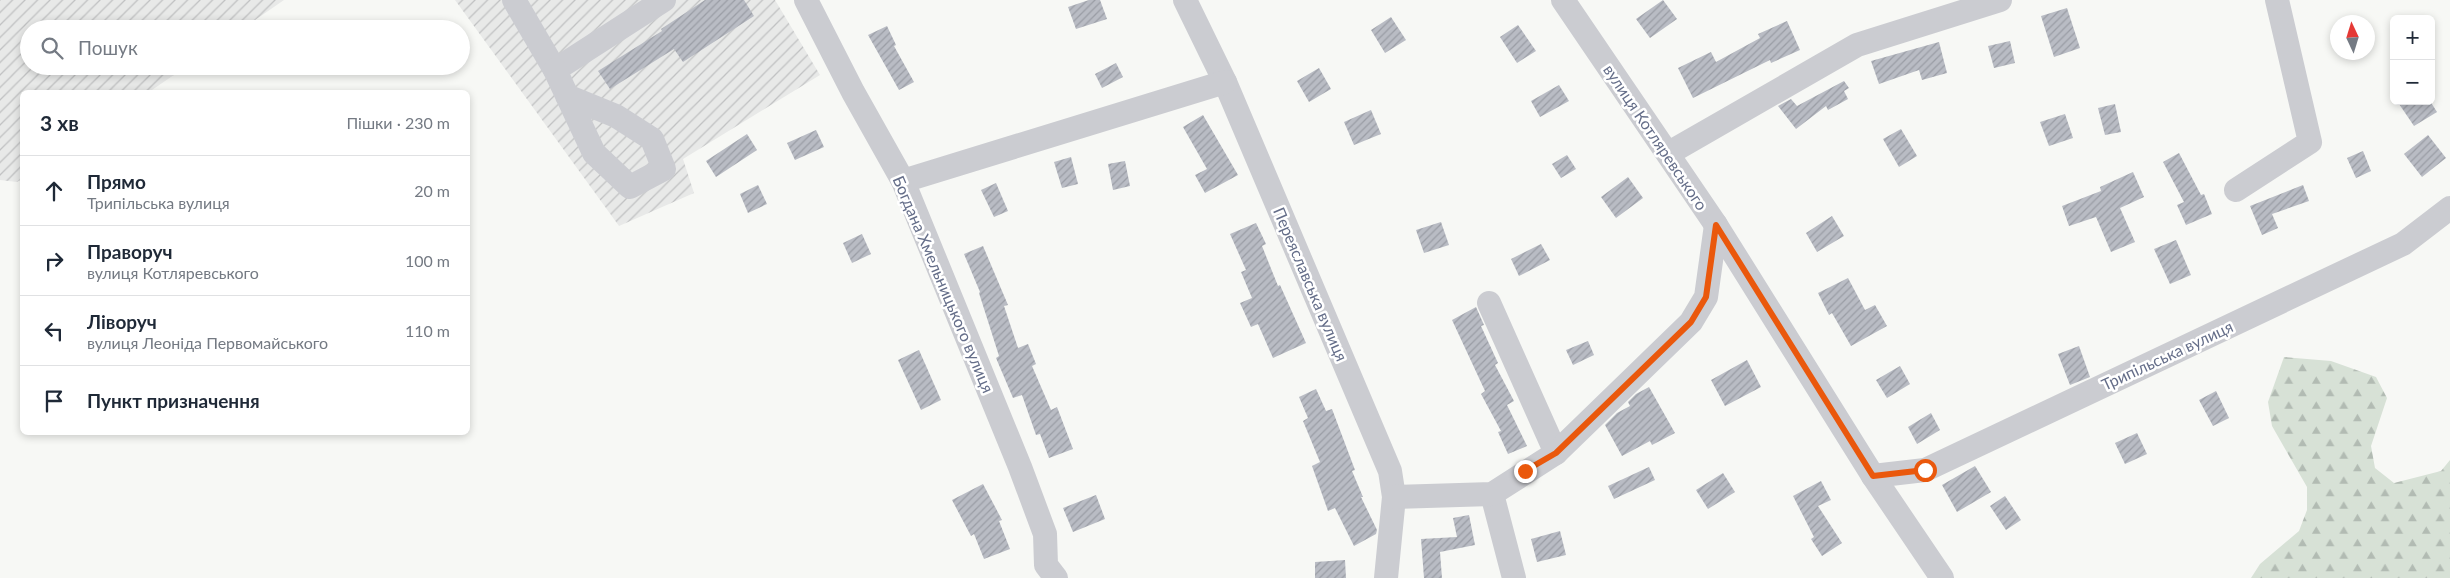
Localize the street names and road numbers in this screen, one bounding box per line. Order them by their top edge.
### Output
street label: вулиця Котляревського [1600,60,1712,214]
street label: Богдана Хмельницького вулиця [890,173,998,395]
street label: Переяславська вулиця [1270,204,1352,364]
street label: Трипільська вулиця [2098,316,2236,394]

